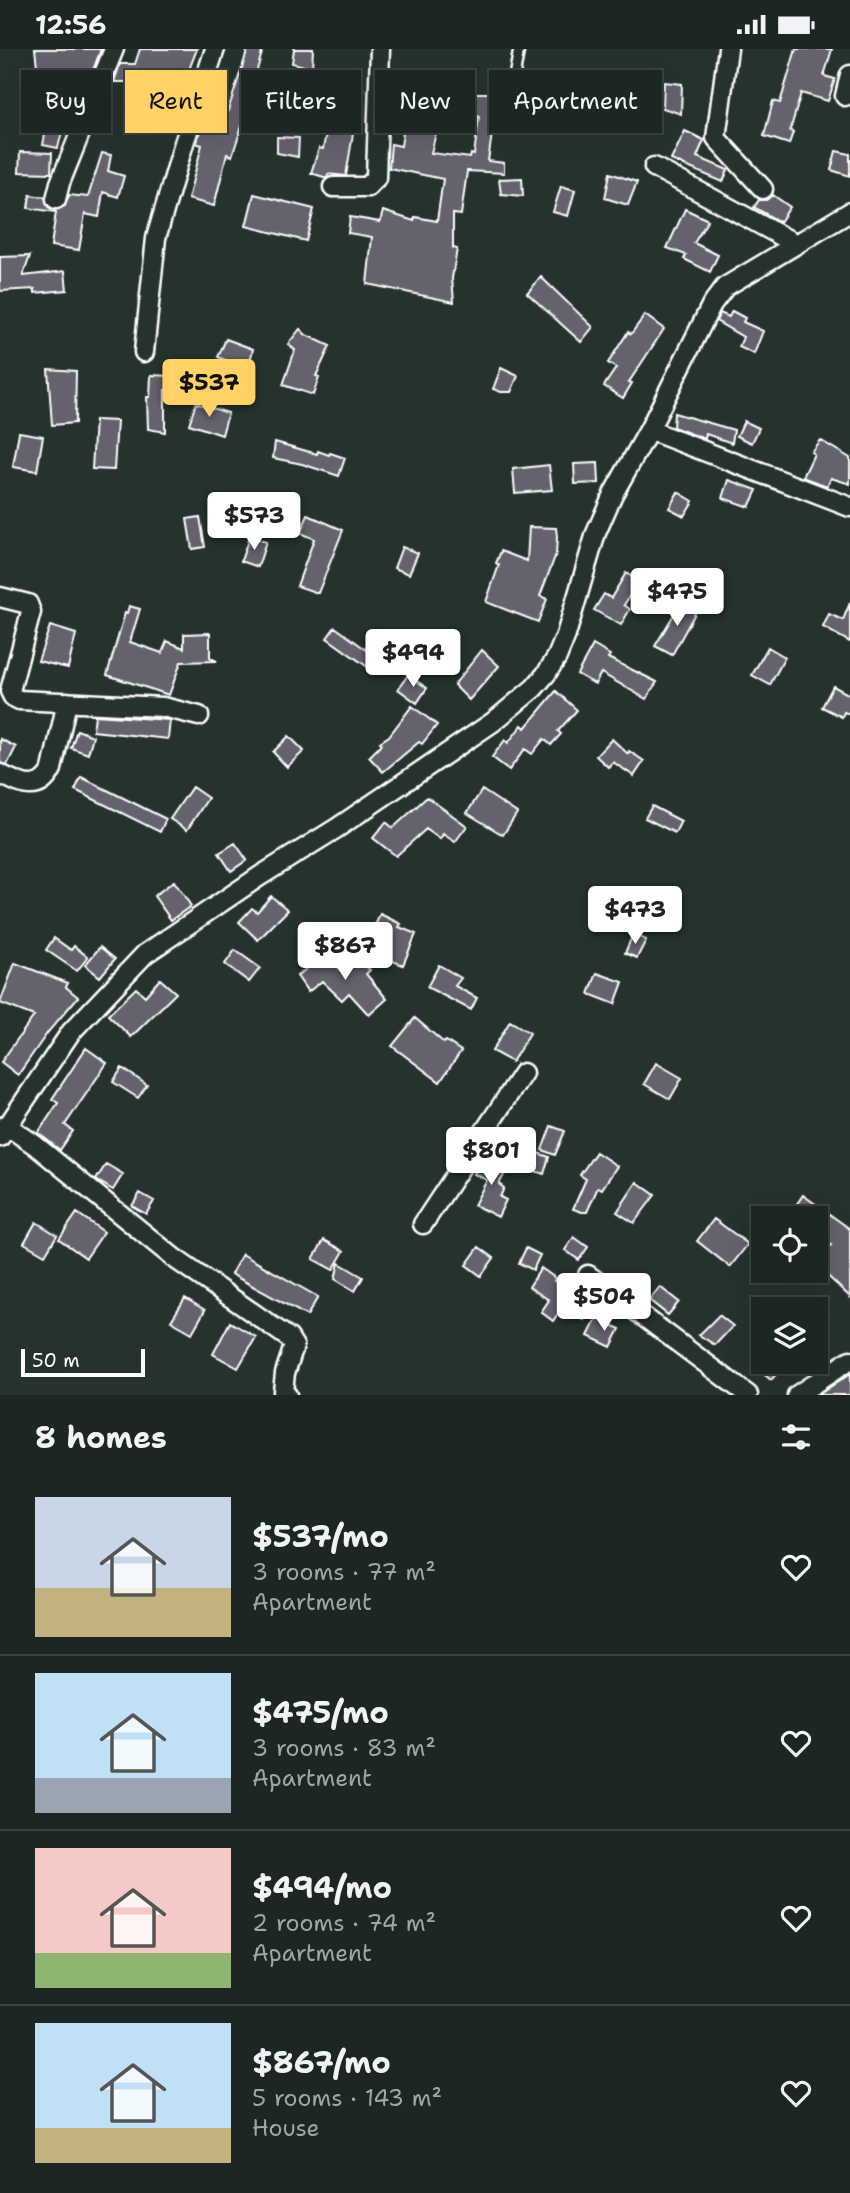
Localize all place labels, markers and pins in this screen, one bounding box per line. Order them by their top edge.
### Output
pin: $537 [168,359,250,419]
pin: $573 [213,493,295,552]
pin: $475 [636,569,718,628]
pin: $494 [372,629,454,689]
pin: $473 [594,887,676,946]
pin: $867 [304,923,386,982]
pin: $801 [450,1127,532,1187]
pin: $504 [563,1273,645,1333]

